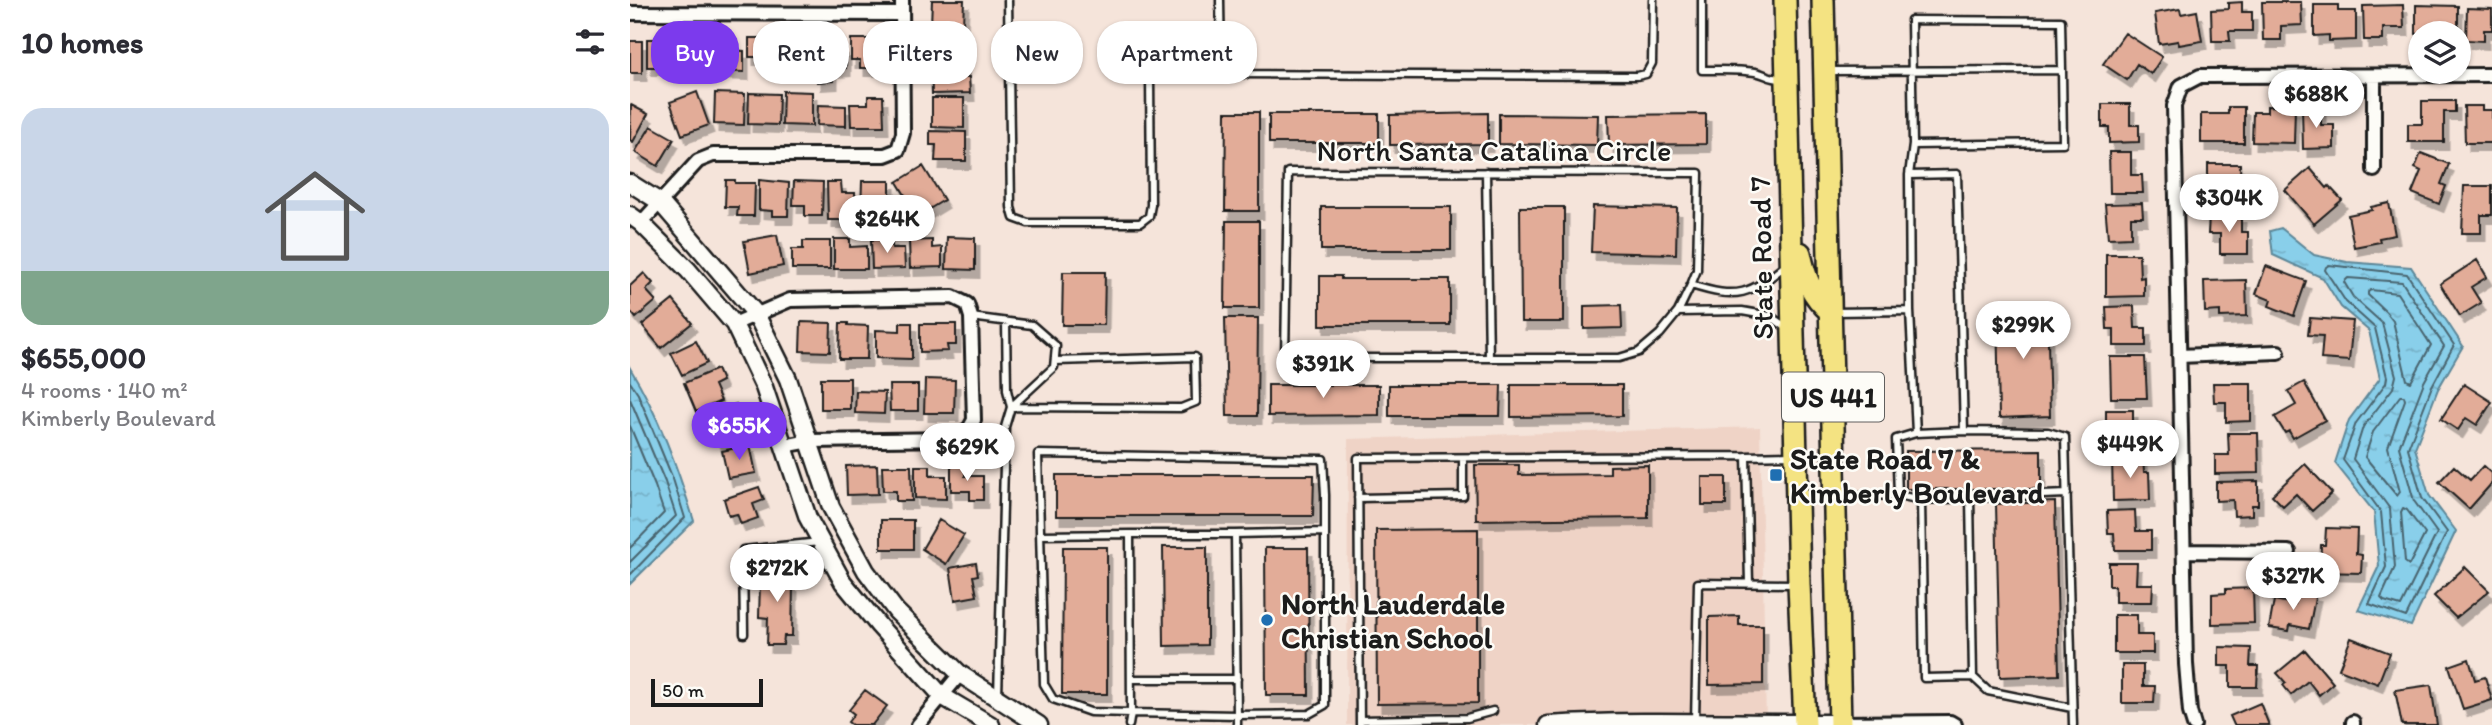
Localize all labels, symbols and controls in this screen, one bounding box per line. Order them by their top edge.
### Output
chip: Buy [651,21,739,84]
chip: Rent [753,21,849,84]
chip: Filters [863,21,977,84]
chip: New [991,21,1083,84]
chip: Apartment [1097,21,1257,84]
map controls [2408,21,2471,84]
button: layers [2408,21,2471,84]
icon: filters [571,23,609,61]
text: 10 homes [21,24,144,61]
pin: $688K [2267,71,2365,130]
text: $688K [2284,79,2348,107]
street label: North Santa Catalina Circle [1317,132,1671,169]
icon: home [252,153,378,279]
pin: $304K [2180,174,2278,234]
street label: State Road 7 [1741,176,1781,340]
text: $304K [2196,183,2262,211]
pin: $264K [838,196,936,255]
text: $264K [855,204,919,232]
pin: $299K [1974,302,2072,361]
text: $299K [1992,310,2054,338]
text: $655,000 [21,339,146,376]
pin: $391K [1274,340,1372,400]
text: $391K [1292,349,1354,377]
road number: US 441 [1782,372,1884,422]
text: 4 rooms · 140 m² [21,376,188,404]
pin: $655K [690,402,788,462]
text: Kimberly Boulevard [21,404,216,432]
text: $655K [708,411,770,439]
pin: $449K [2081,420,2179,480]
pin: $629K [918,424,1016,483]
text: $449K [2097,429,2163,457]
text: $629K [936,432,998,460]
place label: State Road 7 & Kimberly Boulevard [1790,440,2045,511]
marker: State Road 7 & Kimberly Boulevard [1768,467,1784,483]
pin: $272K [728,544,826,604]
pin: $327K [2244,552,2342,612]
text: $272K [746,553,808,581]
text: $327K [2262,561,2324,589]
place label: North Lauderdale Christian School [1281,585,1505,656]
marker: North Lauderdale Christian School [1259,612,1275,628]
scale bar [651,676,763,708]
text: 50 m [662,679,704,702]

